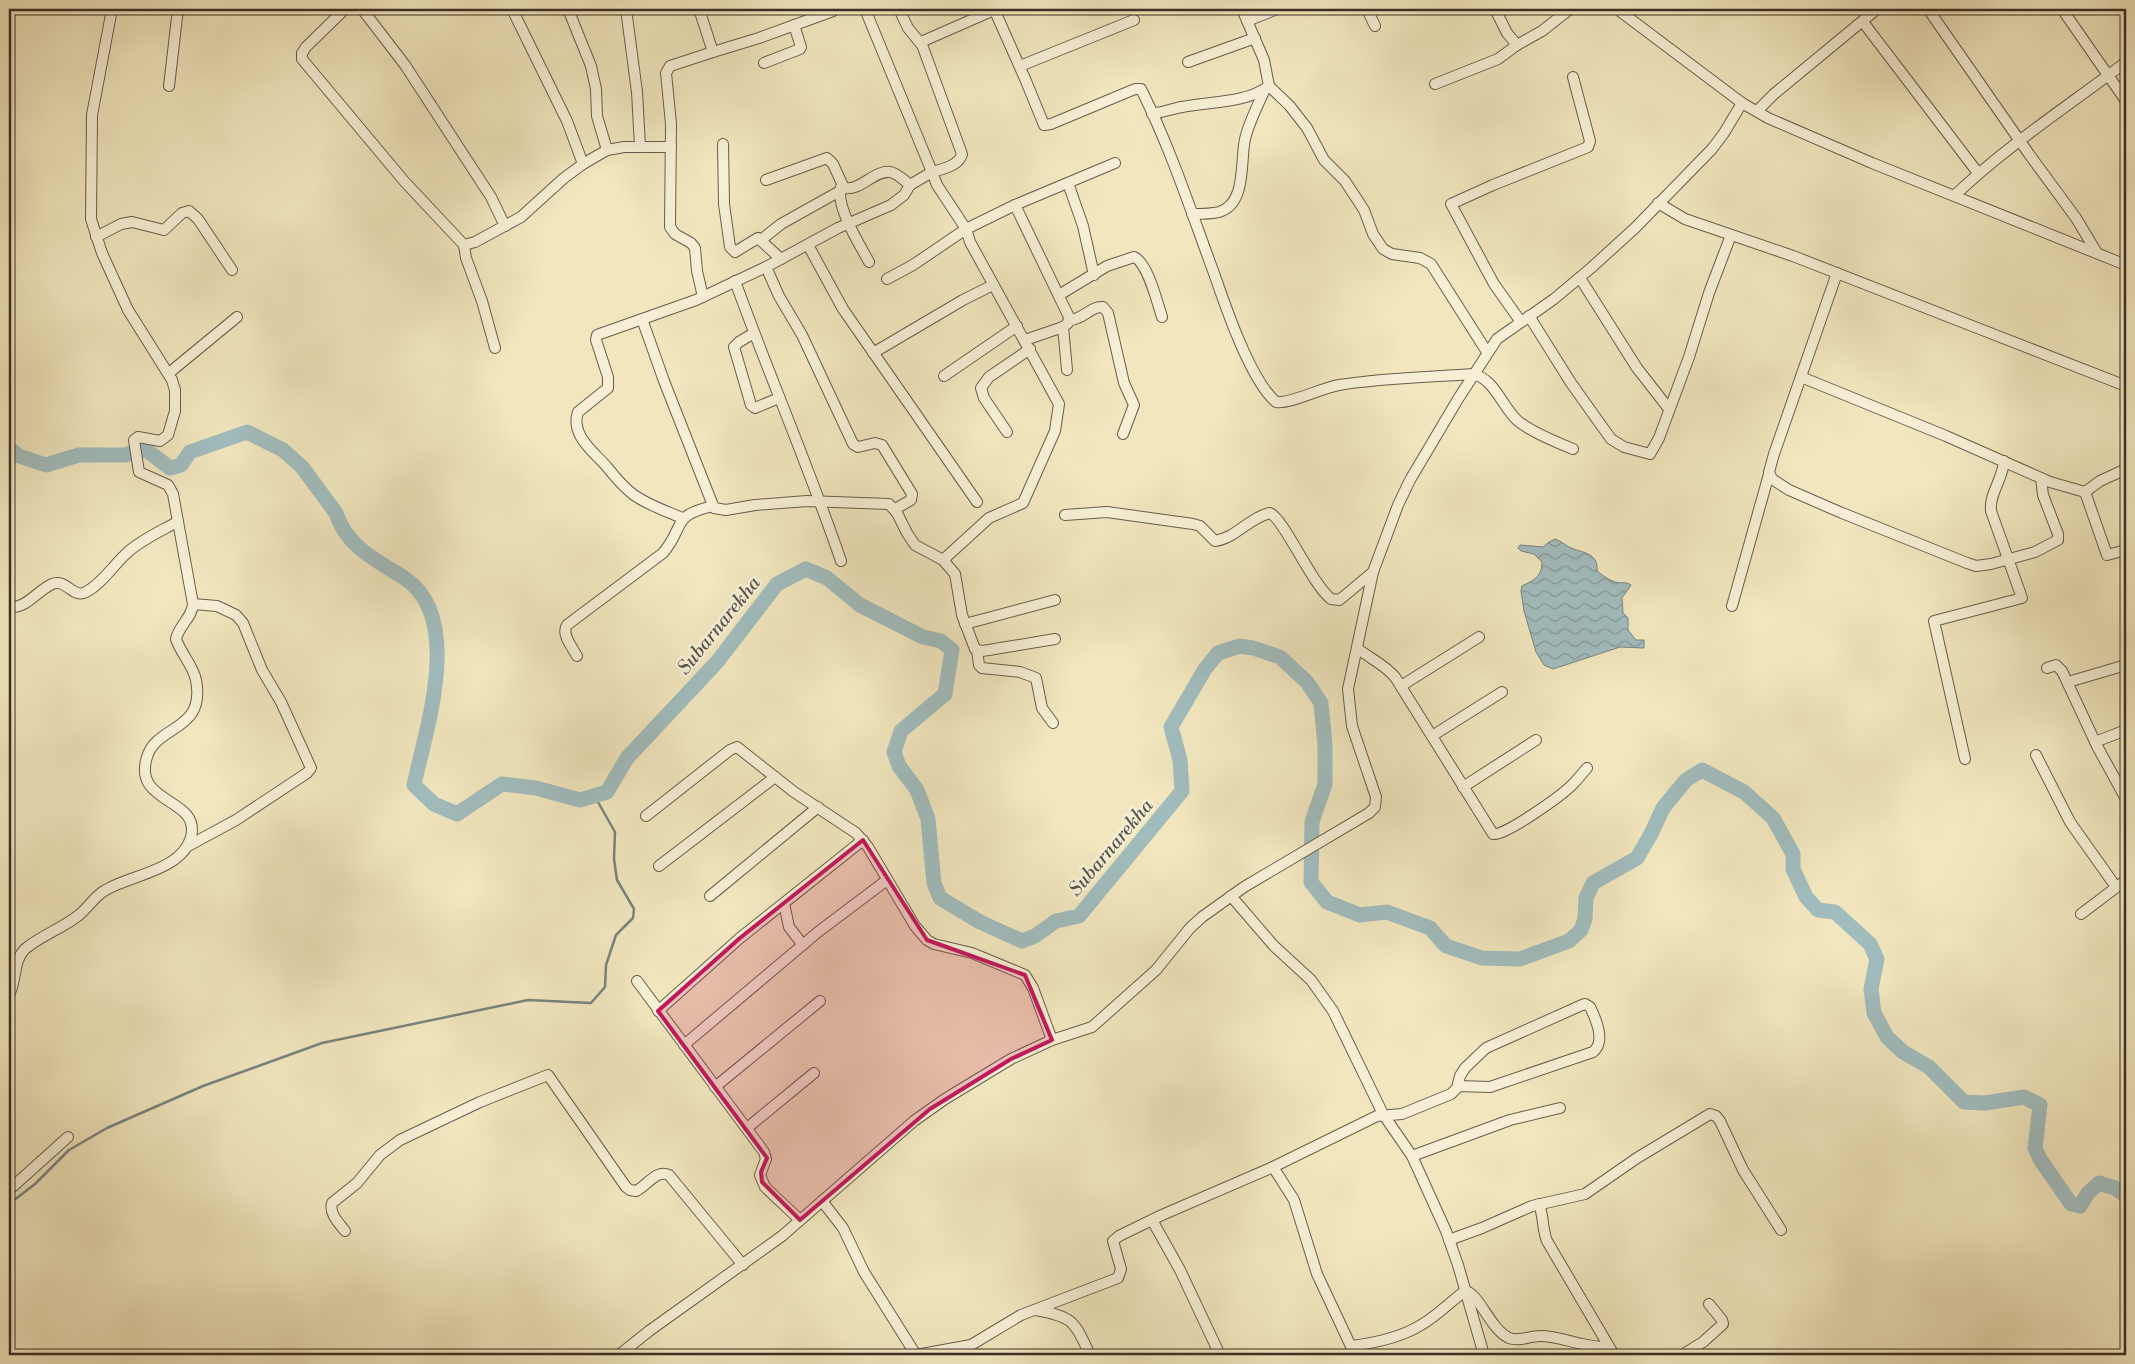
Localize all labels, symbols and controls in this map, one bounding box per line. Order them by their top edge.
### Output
water label: Subarnarekha [672,571,766,679]
water label: Subarnarekha [1063,794,1159,901]

